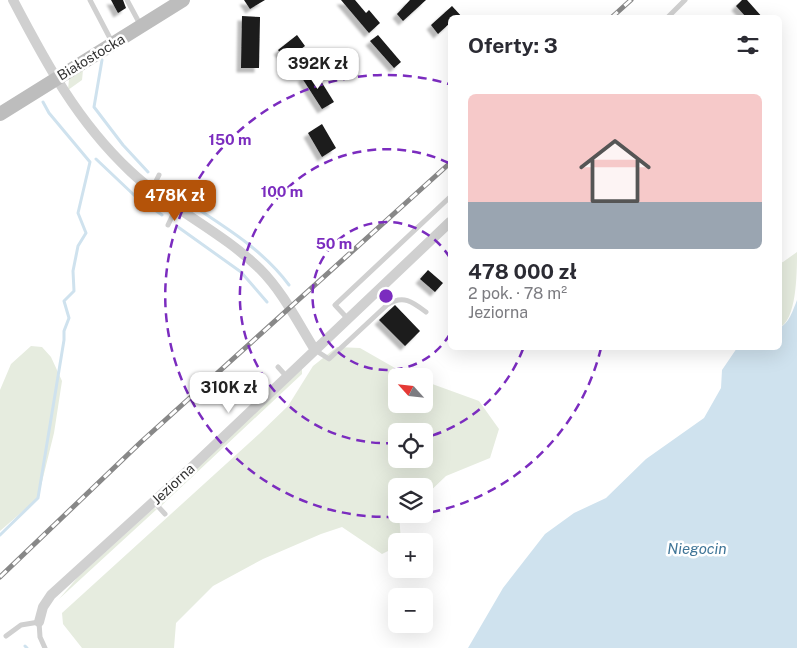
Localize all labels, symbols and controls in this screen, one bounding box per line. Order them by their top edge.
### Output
street label: Białostocka [54,31,128,83]
icon: filters [734,31,762,59]
text: Oferty: 3 [468,33,558,58]
pin: 392K zł [272,48,364,90]
text: 392K zł [288,54,348,73]
icon: home [570,126,660,216]
text: 150 m [208,131,252,148]
pin: 478K zł [129,180,221,222]
text: 100 m [261,183,303,200]
text: 478K zł [145,186,205,205]
text: 50 m [316,235,352,252]
text: 478 000 zł [468,259,577,284]
text: 2 pok. · 78 m² [468,284,567,303]
centre of rings [377,287,395,305]
text: Jeziorna [468,303,528,322]
north arrow [388,368,432,412]
map controls [388,368,433,633]
pin: 310K zł [183,372,275,414]
text: 310K zł [201,378,257,397]
button: locate [388,423,433,468]
street label: Jeziorna [148,460,198,508]
button: layers [388,478,433,523]
button: + [388,533,433,578]
water label: Niegocin [667,540,727,557]
button: − [388,588,433,633]

